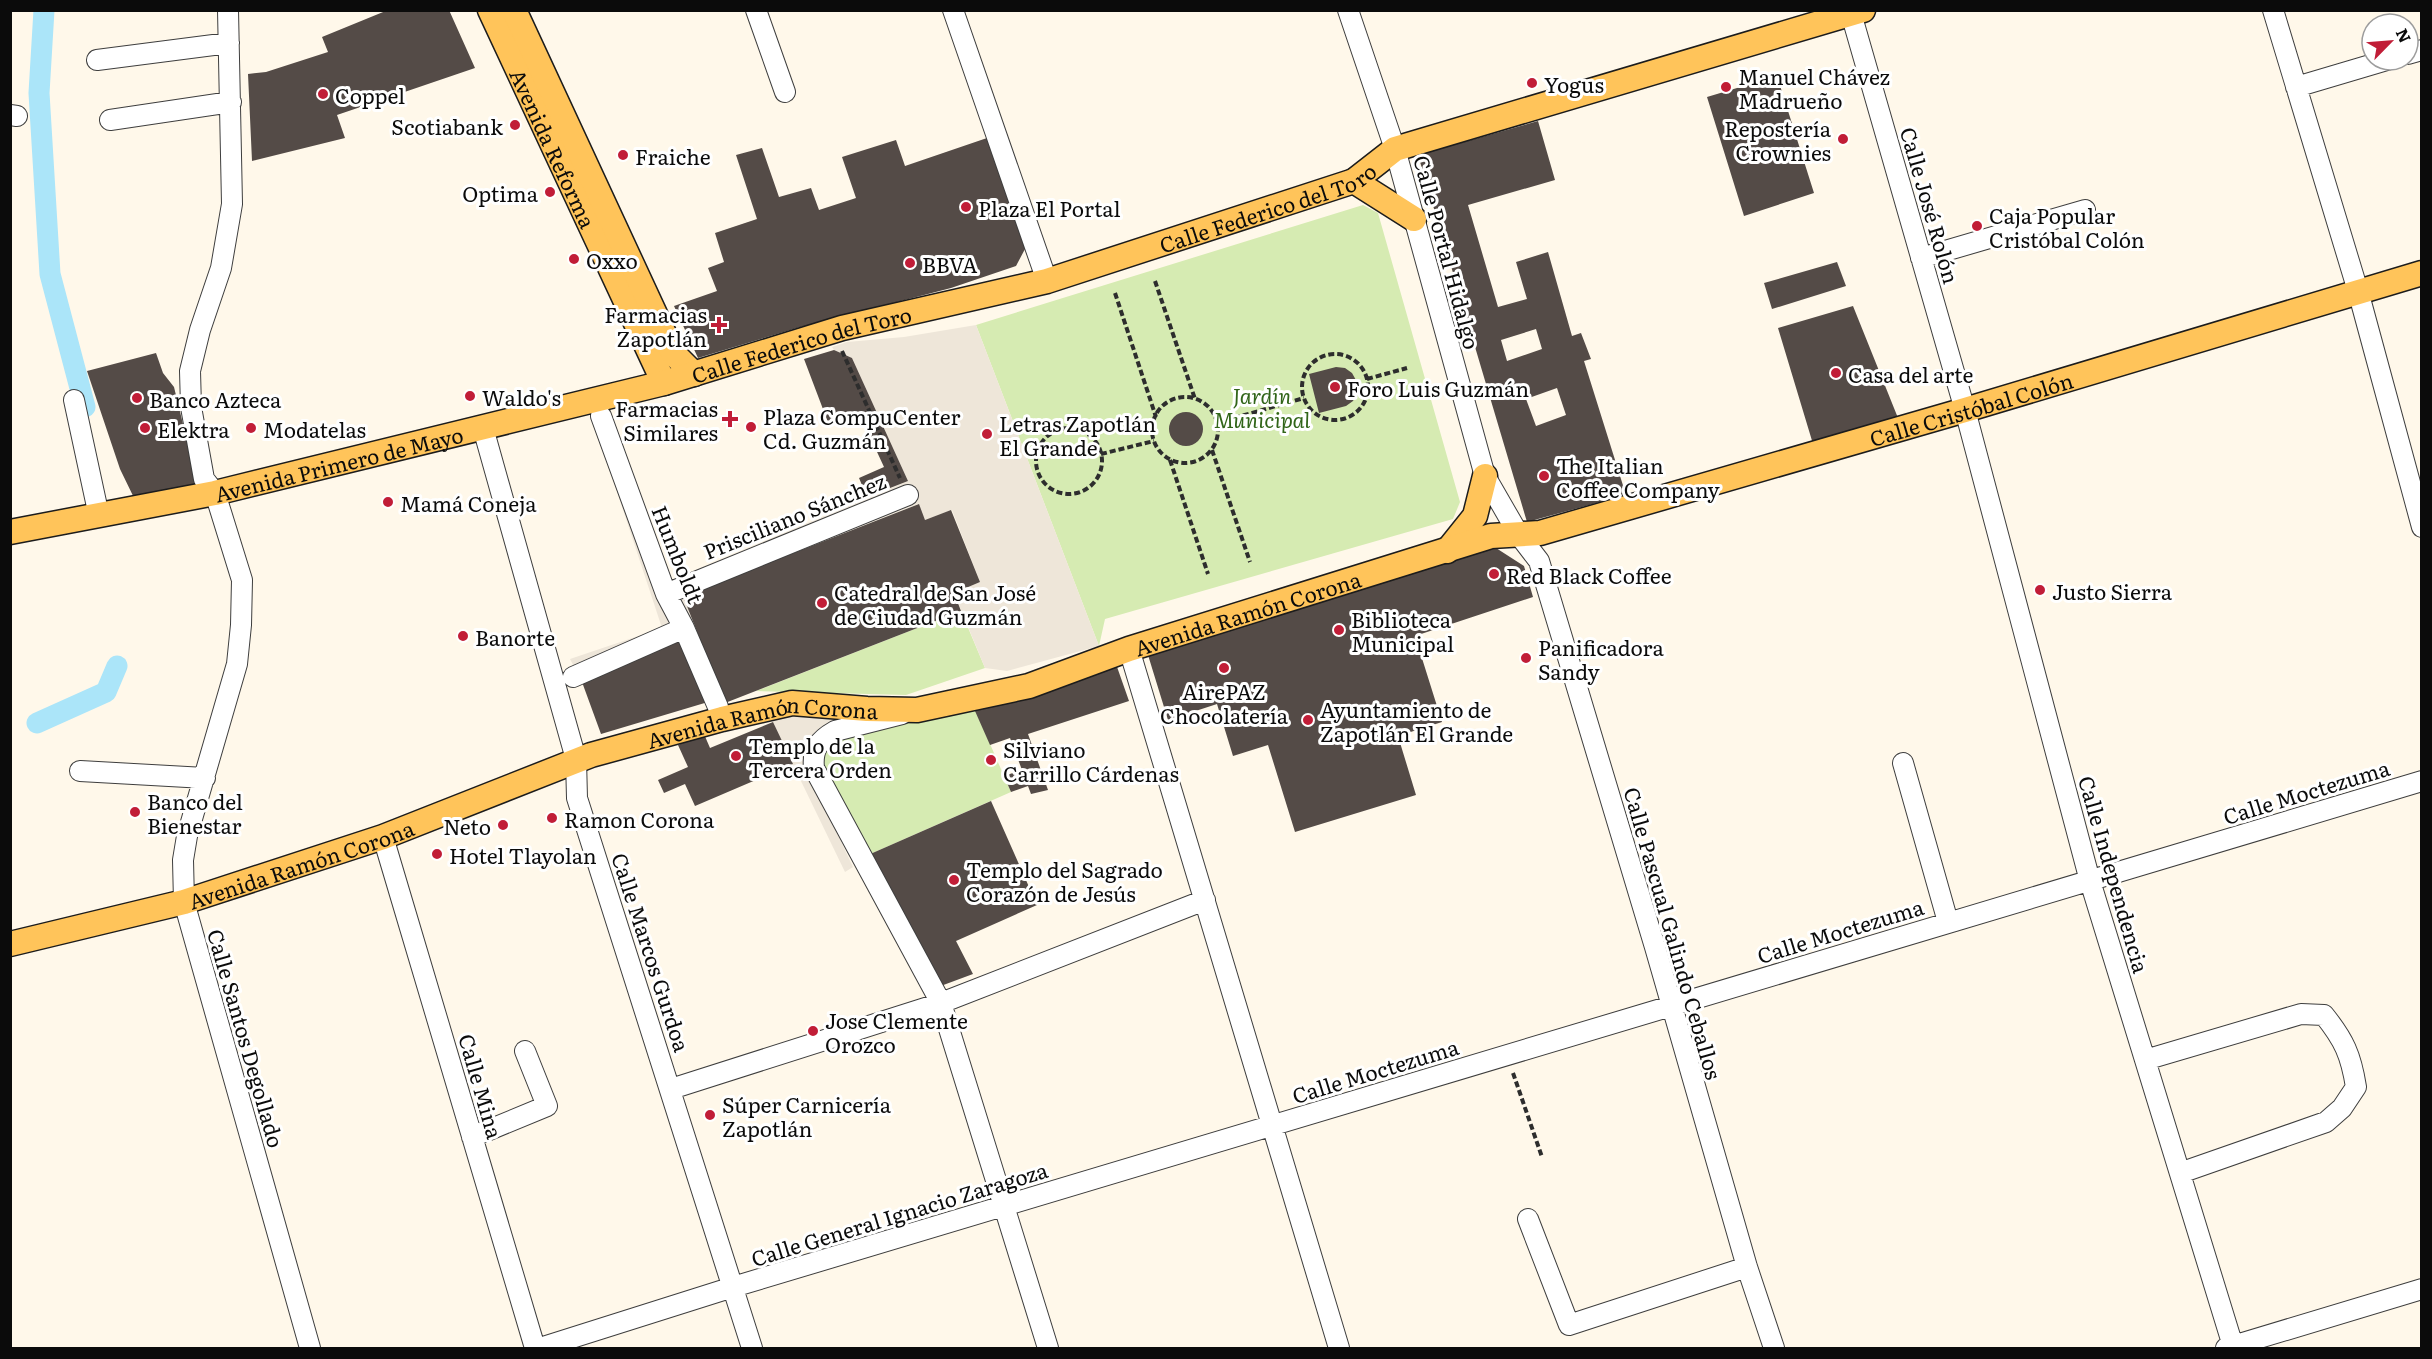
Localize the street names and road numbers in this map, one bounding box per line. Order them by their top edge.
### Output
street label: Avenida Reforma [504,63,605,233]
street label: Calle José Rolón [1894,123,1968,287]
street label: Calle Portal Hidalgo [1407,152,1489,352]
street label: Calle Federico del Toro [1155,154,1382,259]
street label: Calle Federico del Toro [687,297,914,389]
street label: Calle Cristóbal Colón [1866,363,2076,452]
street label: Avenida Primero de Mayo [211,417,466,508]
street label: Prisciliano Sánchez [698,464,890,566]
street label: Humboldt [645,500,713,608]
street label: Avenida Ramón Corona [1130,562,1365,662]
street label: Avenida Ramón Corona [643,687,879,755]
street label: Calle Moctezuma [2219,751,2394,831]
street label: Calle Independencia [2072,772,2158,977]
street label: Calle Pascual Galindo Ceballos [1617,783,1731,1083]
street label: Avenida Ramón Corona [184,811,419,915]
street label: Calle Marcos Gurdoa [605,849,699,1056]
street label: Calle Moctezuma [1753,890,1928,970]
street label: Calle Santos Degollado [201,925,293,1151]
street label: Calle Mina [452,1030,512,1143]
street label: Calle Moctezuma [1288,1030,1463,1110]
street label: Calle General Ignacio Zaragoza [747,1153,1052,1273]

